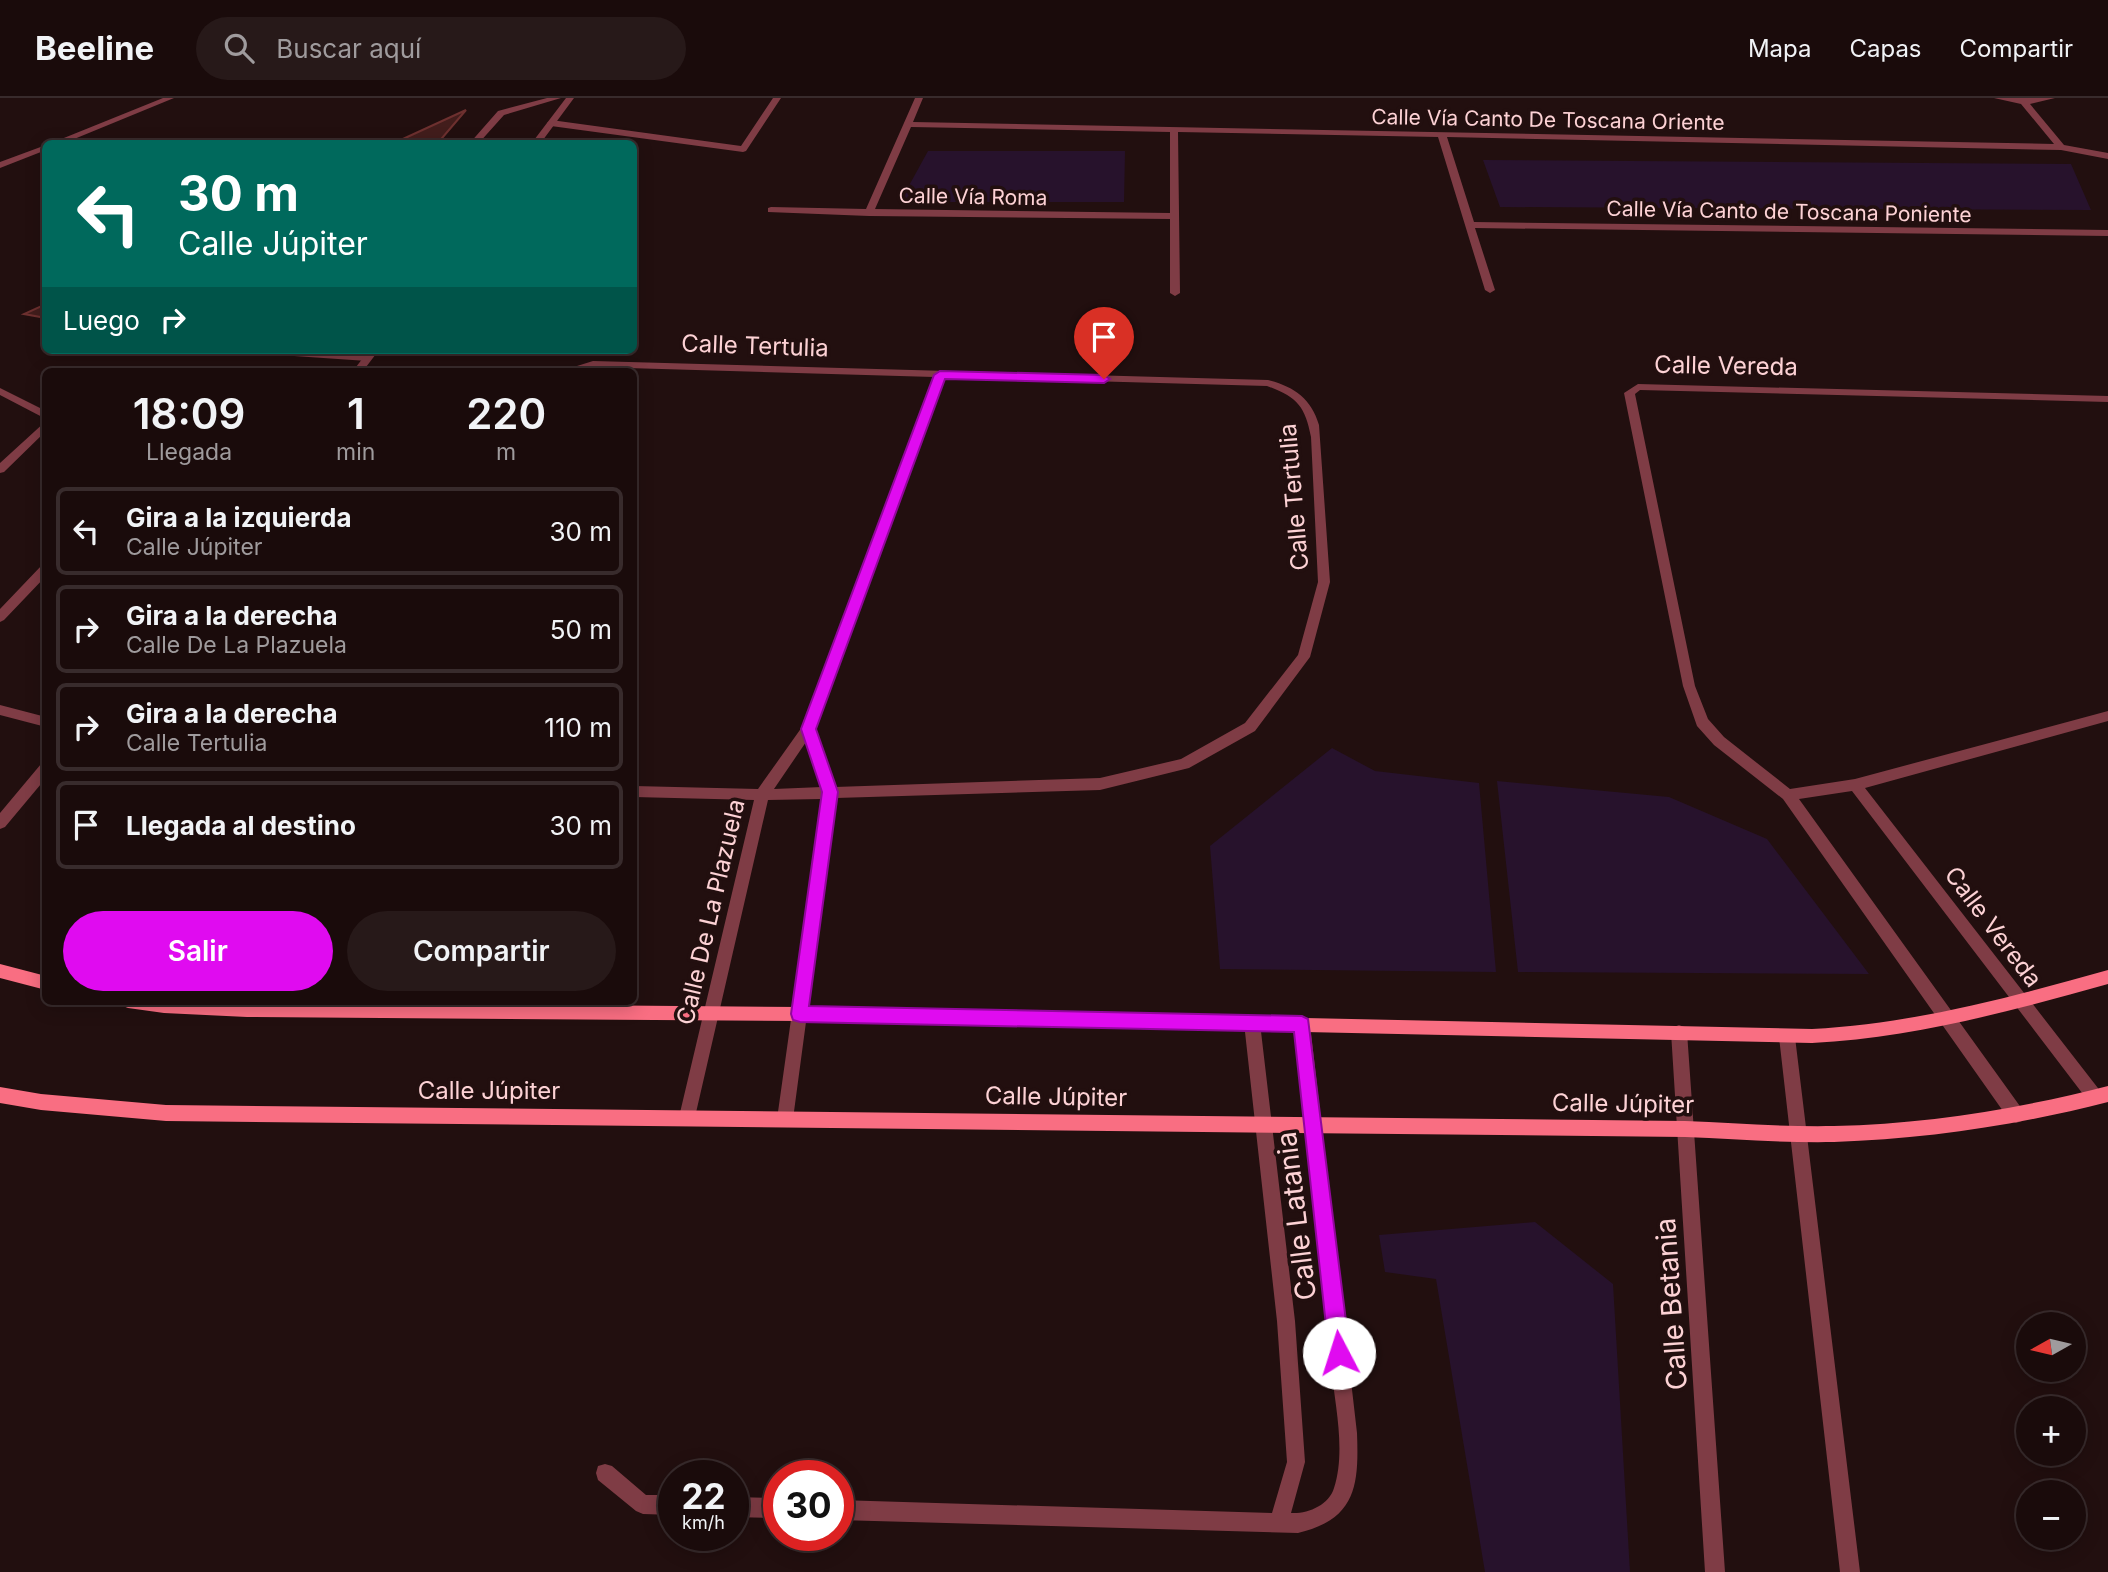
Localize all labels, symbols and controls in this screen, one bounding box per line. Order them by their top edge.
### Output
search box [196,17,686,80]
text: Beeline [35,28,154,68]
icon: search [220,29,258,67]
text: Buscar aquí [276,33,421,64]
text: Mapa [1748,34,1811,63]
text: Capas [1849,34,1922,63]
text: Compartir [1960,34,2073,63]
street label: Calle Vía Canto De Toscana Oriente [1371,104,1725,135]
text: 30 m [178,164,299,223]
icon: left [63,168,154,259]
street label: Calle Vía Roma [898,183,1048,210]
street label: Calle Vía Canto de Toscana Poniente [1606,196,1972,227]
text: Calle Júpiter [178,224,368,263]
icon: right [154,301,192,339]
text: Luego [63,305,140,336]
pin [1074,307,1134,379]
icon: arrive [1085,318,1123,356]
street label: Calle Tertulia [681,328,829,363]
street label: Calle Vereda [1654,350,1798,381]
text: 18:09 [133,388,245,439]
text: 1 [347,388,365,439]
text: 220 [466,388,546,439]
street label: Calle Tertulia [1273,422,1314,572]
text: Llegada [146,438,232,466]
text: min [336,438,375,466]
text: m [496,438,516,466]
text: Gira a la izquierda [126,502,352,533]
icon: left [67,512,105,550]
text: 30 m [549,516,612,547]
text: Calle Júpiter [126,533,262,561]
text: Gira a la derecha [126,600,338,631]
icon: right [67,610,105,648]
text: 50 m [550,614,612,645]
text: Calle De La Plazuela [126,631,347,659]
text: Gira a la derecha [126,698,338,729]
icon: right [67,708,105,746]
text: 110 m [544,712,612,743]
text: Calle Tertulia [126,729,267,757]
street label: Calle De La Plazuela [670,796,751,1027]
icon: arrive [67,806,105,844]
text: Llegada al destino [126,810,356,841]
text: 30 m [549,810,612,841]
street label: Calle Vereda [1939,861,2048,993]
button: Salir [63,911,333,991]
button: Compartir [347,911,616,991]
street label: Calle Júpiter [418,1076,560,1105]
street label: Calle Júpiter [985,1081,1127,1112]
street label: Calle Júpiter [1552,1088,1694,1119]
street label: Calle Latania [1269,1130,1323,1302]
street label: Calle Betania [1648,1217,1694,1391]
north arrow [2016,1312,2086,1382]
map controls [2016,1312,2086,1550]
position arrow [1302,1316,1376,1390]
button: + [2016,1396,2086,1466]
speed limit sign: 30 [763,1460,854,1551]
text: 22 [681,1475,726,1517]
button: − [2016,1480,2086,1550]
text: km/h [682,1512,725,1533]

